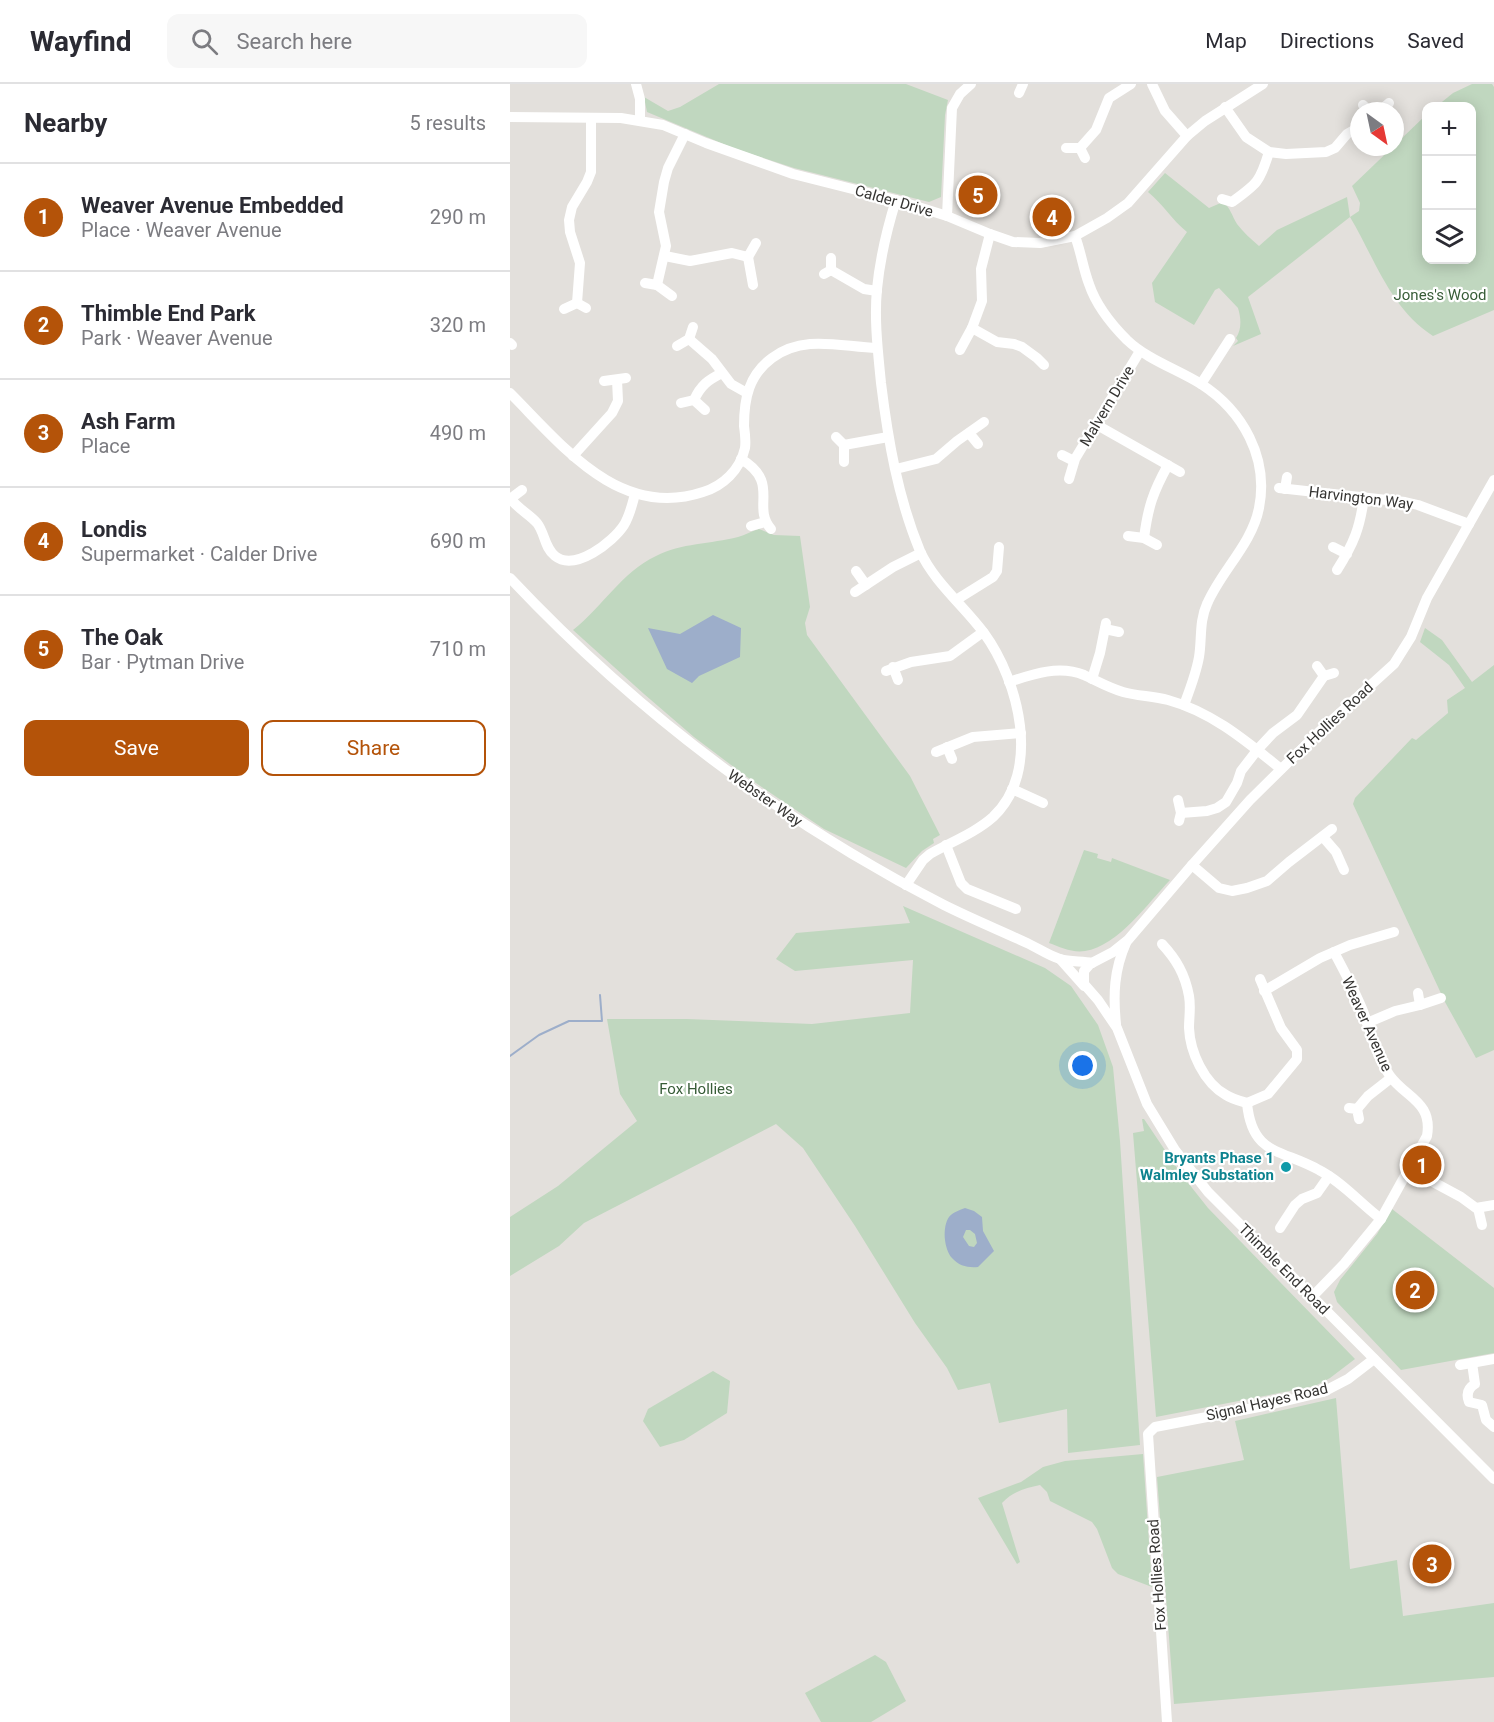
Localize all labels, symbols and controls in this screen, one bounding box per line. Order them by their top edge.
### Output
search box [167,14,587,68]
text: Wayfind [30,25,131,58]
icon: search [188,25,221,58]
text: Search here [236,29,352,54]
text: Map [1205,29,1247,53]
text: Directions [1280,29,1374,53]
text: Saved [1407,29,1464,53]
north arrow [1350,102,1404,156]
map controls [1422,102,1476,264]
button: + [1422,102,1476,156]
text: Nearby [24,108,107,138]
text: 5 results [410,111,486,135]
button: − [1422,156,1476,210]
pin: 5 [958,172,998,218]
street label: Calder Drive [853,181,935,221]
text: Weaver Avenue Embedded [81,193,344,218]
pin: 4 [1032,194,1072,240]
text: 1 [38,205,49,229]
text: 290 m [430,205,486,229]
button: layers [1422,210,1476,264]
text: Place · Weaver Avenue [81,218,282,242]
park label: Jones's Wood [1394,286,1486,304]
text: Thimble End Park [81,301,256,326]
text: 2 [38,313,49,337]
text: 320 m [430,313,486,337]
text: Park · Weaver Avenue [81,326,273,350]
street label: Malvern Drive [1076,362,1138,450]
text: Ash Farm [81,409,175,434]
text: 3 [38,421,49,445]
text: 490 m [430,421,486,445]
text: Place [81,434,130,458]
street label: Harvington Way [1308,483,1414,513]
text: Londis [81,517,147,542]
text: 4 [38,529,49,553]
text: 690 m [430,529,486,553]
text: Supermarket · Calder Drive [81,542,317,566]
text: The Oak [81,625,163,650]
text: 5 [38,637,49,661]
text: 710 m [430,637,486,661]
text: Bar · Pytman Drive [81,650,244,674]
street label: Fox Hollies Road [1283,678,1377,768]
button: Save [24,720,249,776]
button: Share [261,720,486,776]
street label: Webster Way [724,766,806,830]
street label: Weaver Avenue [1338,974,1396,1074]
your location [1068,1051,1097,1080]
park label: Fox Hollies [659,1080,733,1098]
pin: 1 [1402,1142,1442,1188]
place label: Bryants Phase 1 Walmley Substation [1140,1149,1274,1184]
marker: Bryants Phase 1 Walmley Substation [1279,1160,1293,1174]
street label: Thimble End Road [1235,1220,1333,1318]
pin: 2 [1396,1268,1434,1312]
street label: Signal Hayes Road [1204,1379,1330,1425]
street label: Fox Hollies Road [1144,1519,1170,1631]
pin: 3 [1412,1542,1452,1586]

